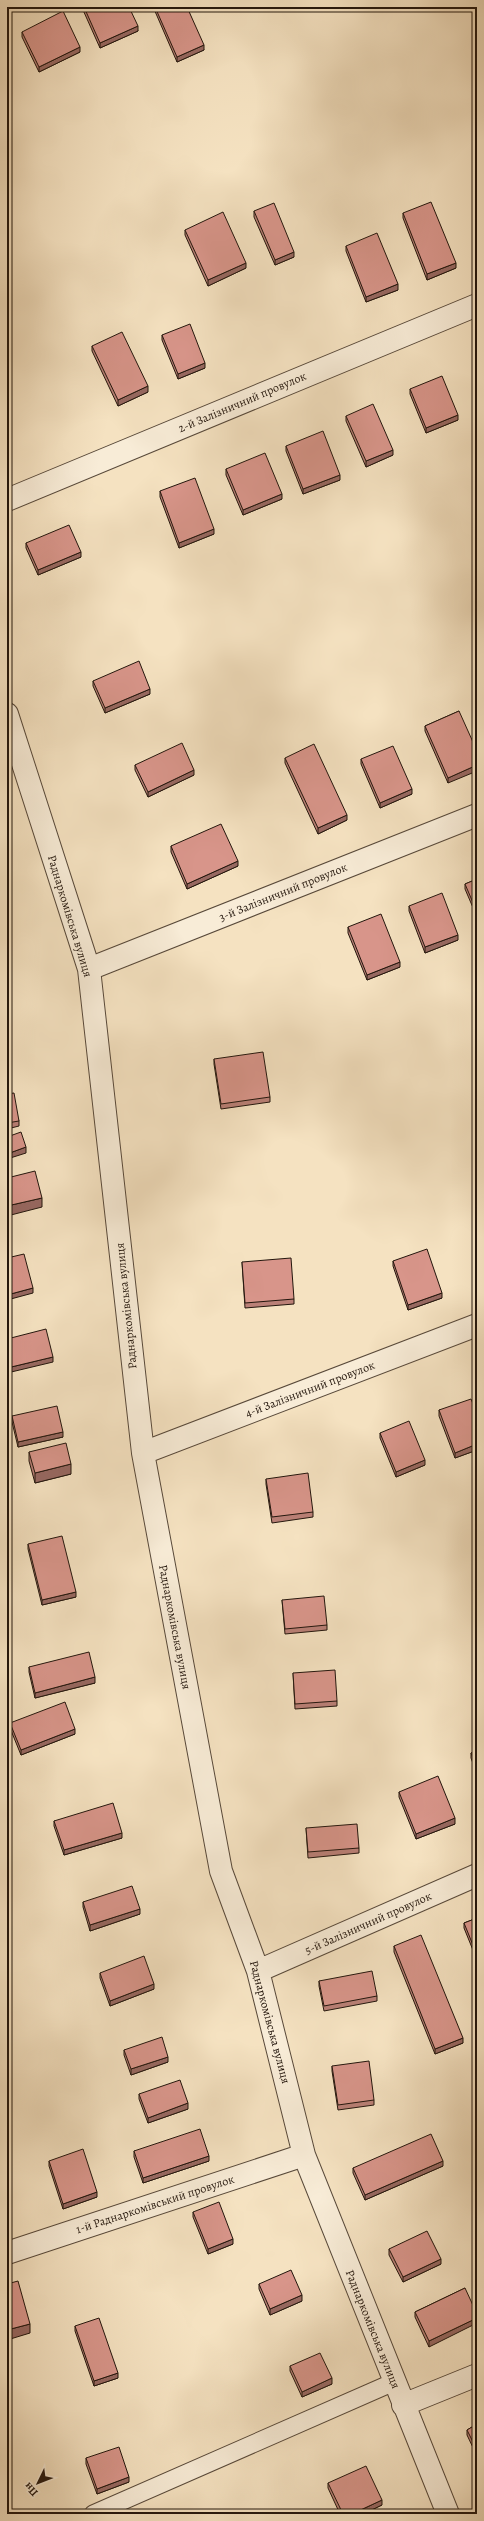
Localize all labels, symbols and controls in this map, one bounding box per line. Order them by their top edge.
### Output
street label: 2-й Залізничний провулок [175,368,309,436]
street label: Раднаркомівська вулиця [44,853,96,979]
street label: 3-й Залізничний провулок [216,859,350,925]
street label: Раднаркомівська вулиця [111,1242,141,1370]
street label: 4-й Залізничний провулок [243,1357,377,1421]
street label: Раднаркомівська вулиця [155,1563,195,1691]
street label: 5-й Залізничний провулок [302,1888,434,1958]
street label: Раднаркомівська вулиця [246,1959,294,2085]
street label: 1-й Раднаркомівський провулок [74,2171,236,2237]
street label: Раднаркомівська вулиця [342,2267,404,2391]
north arrow [18,2463,58,2503]
text: Пн [20,2479,41,2500]

